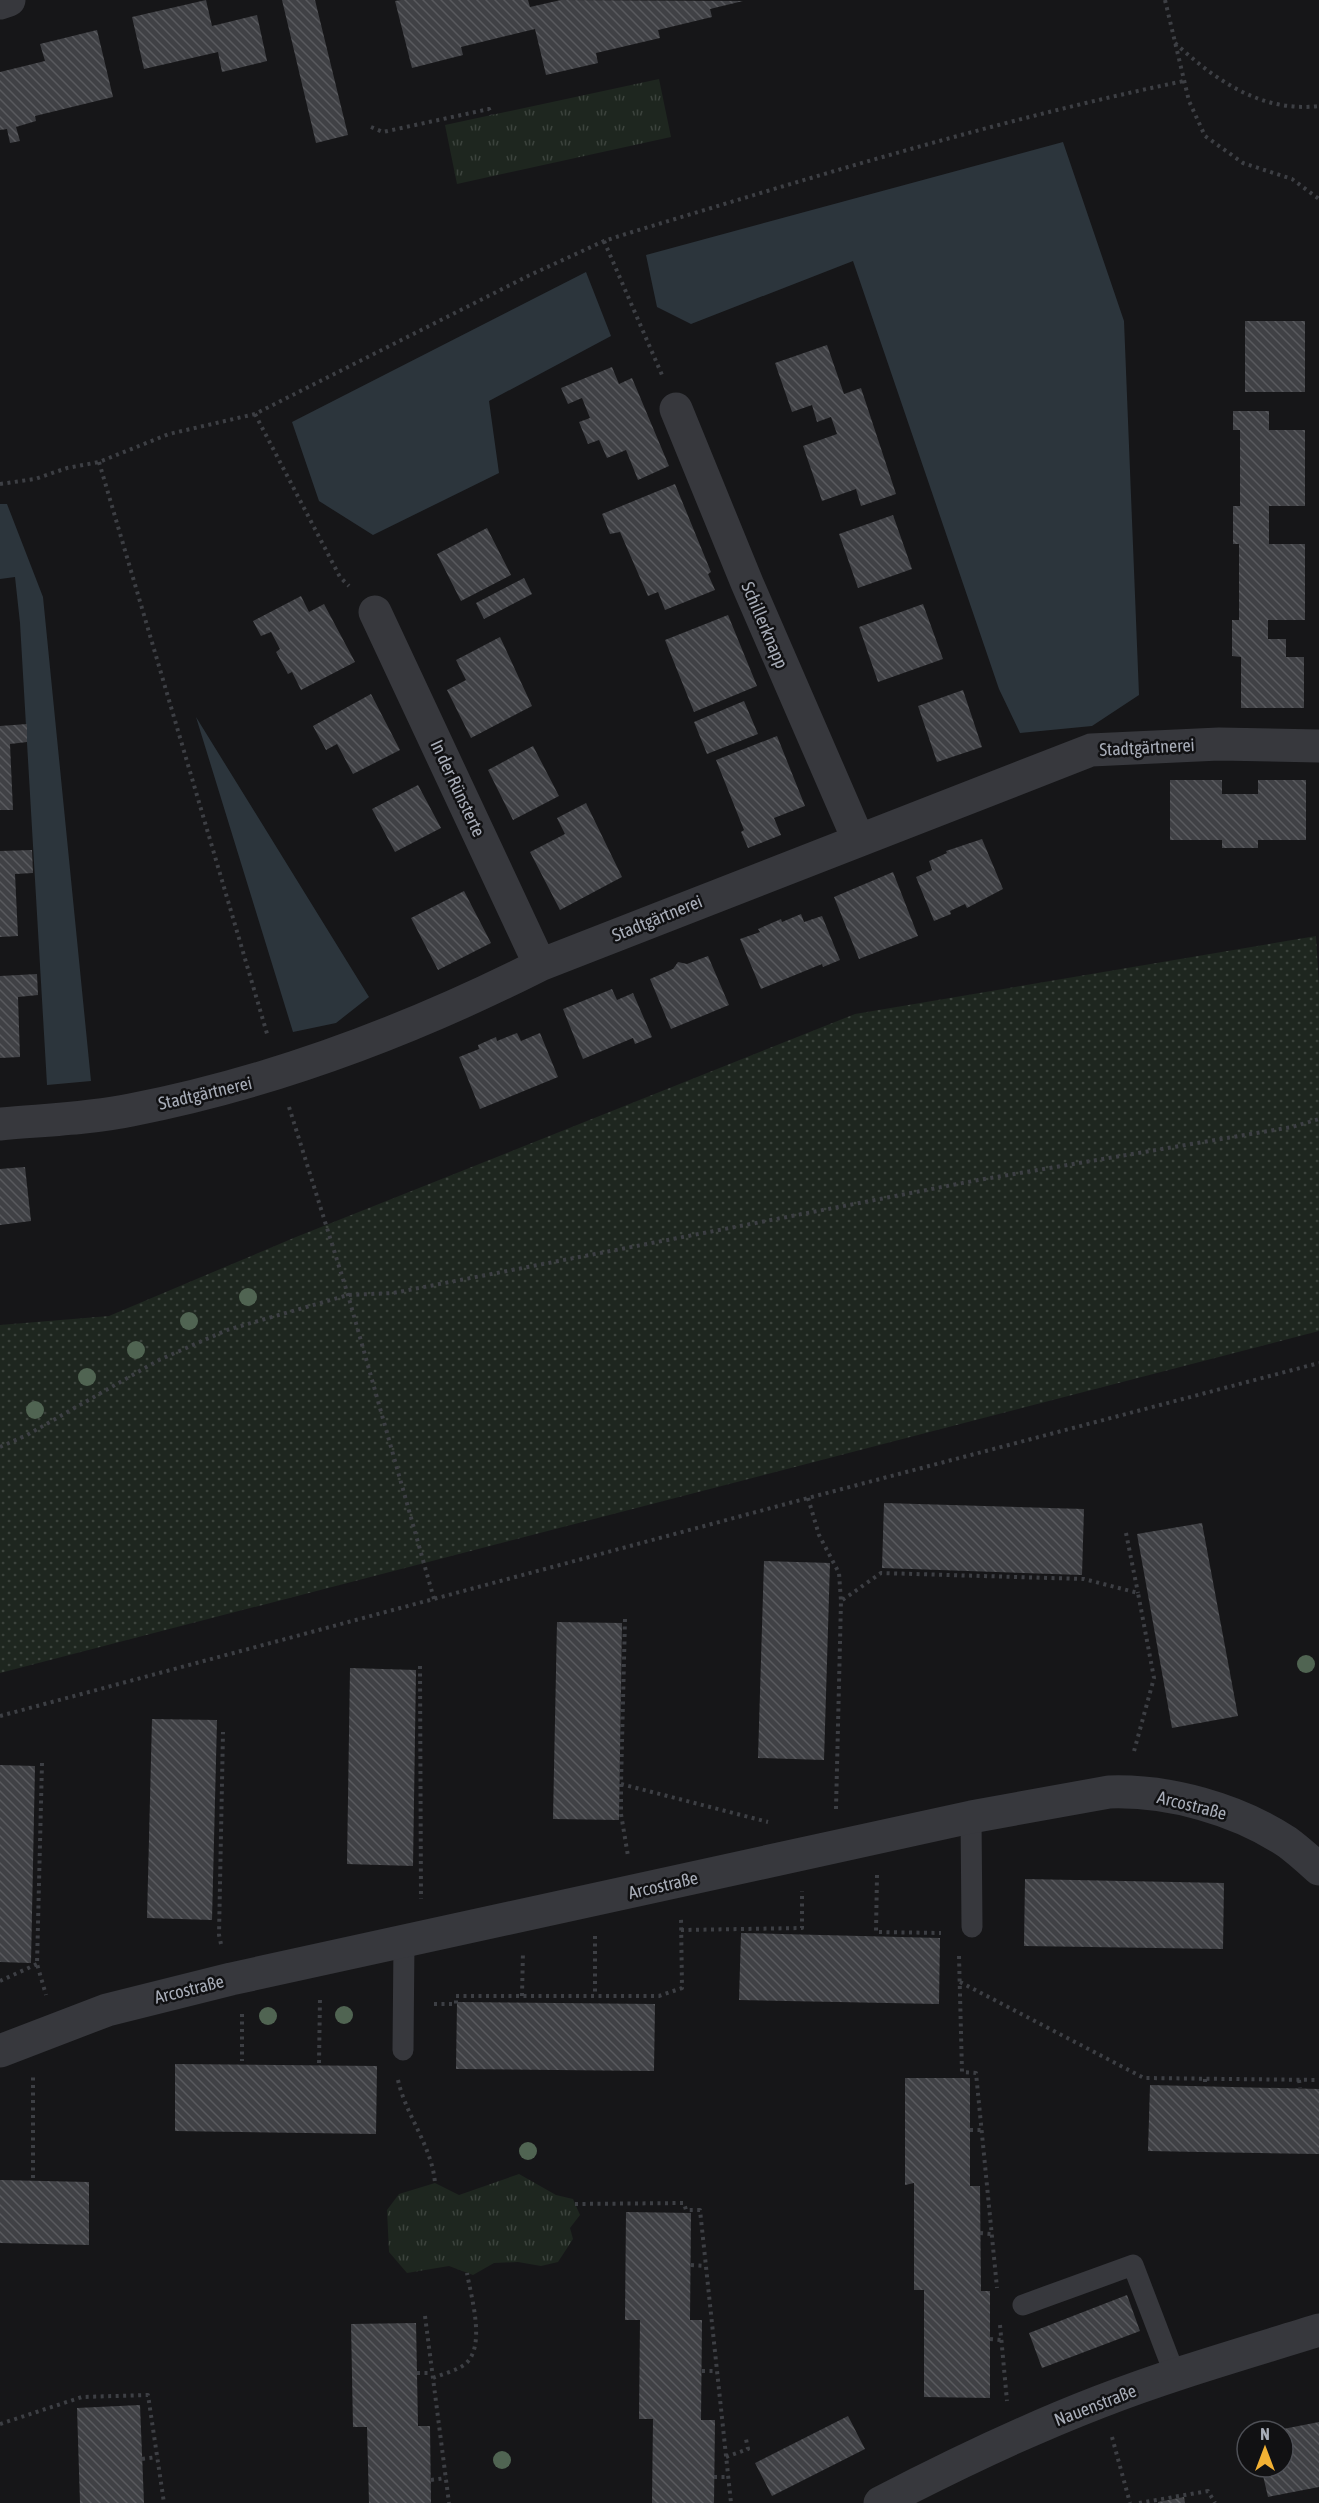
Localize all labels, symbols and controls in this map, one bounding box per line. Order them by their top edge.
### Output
street label: Schillerknapp [737,579,793,671]
street label: Stadtgärtnerei [1099,734,1195,760]
street label: In der Rünsterte [426,736,490,840]
street label: Stadtgärtnerei [609,890,705,946]
street label: Stadtgärtnerei [156,1072,254,1114]
street label: Arcostraße [1155,1786,1229,1824]
street label: Arcostraße [626,1867,700,1903]
street label: Arcostraße [152,1970,226,2008]
street label: Nauenstraße [1051,2380,1139,2430]
north arrow [1235,2419,1295,2479]
text: N [1260,2425,1270,2443]

